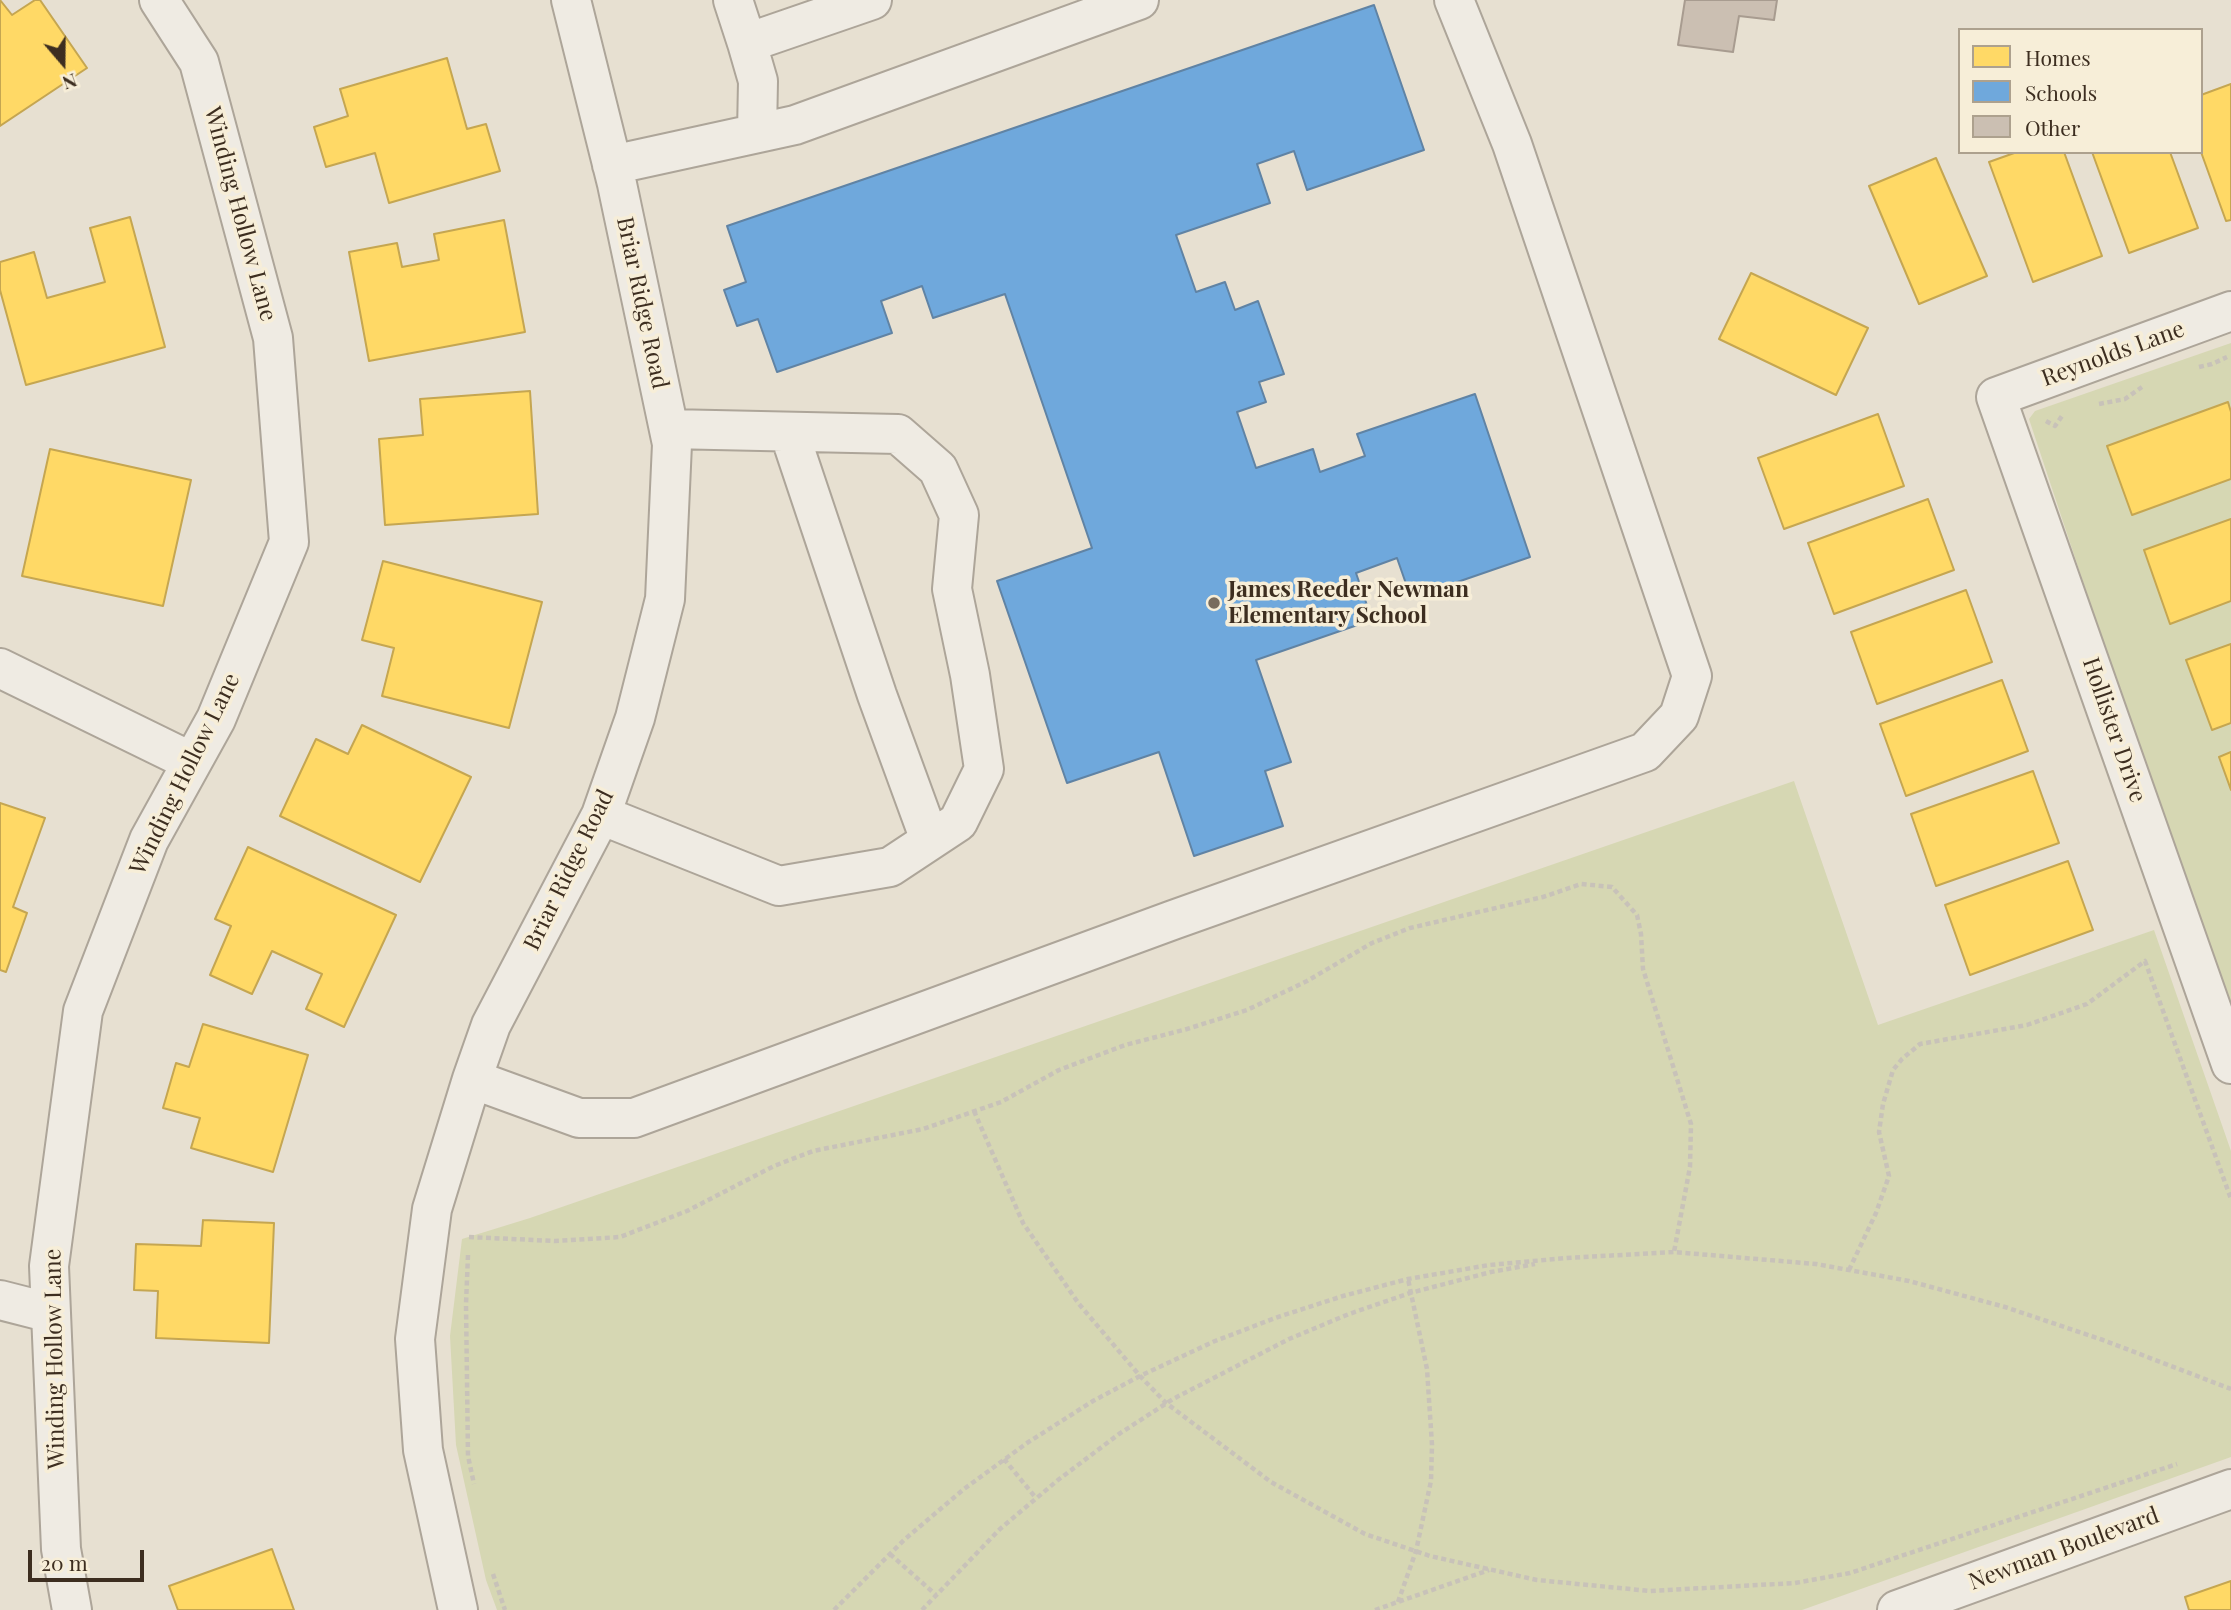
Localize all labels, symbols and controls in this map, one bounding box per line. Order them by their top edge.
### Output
north arrow [28,28,98,98]
legend [1958,28,2203,154]
text: Homes [2025,43,2091,71]
text: N [59,68,81,97]
text: Schools [2025,78,2097,106]
street label: Winding Hollow Lane [198,104,282,324]
text: Other [2025,113,2080,141]
street label: Briar Ridge Road [610,214,674,392]
street label: Reynolds Lane [2038,315,2188,393]
place label: James Reeder Newman Elementary School [1228,576,1469,630]
marker: James Reeder Newman Elementary School [1206,595,1222,611]
street label: Hollister Drive [2076,654,2152,806]
street label: Winding Hollow Lane [124,669,246,879]
street label: Briar Ridge Road [518,785,620,955]
street label: Winding Hollow Lane [39,1248,71,1470]
street label: Newman Boulevard [1965,1502,2163,1596]
scale bar [32,1536,147,1580]
text: 20 m [41,1548,88,1576]

